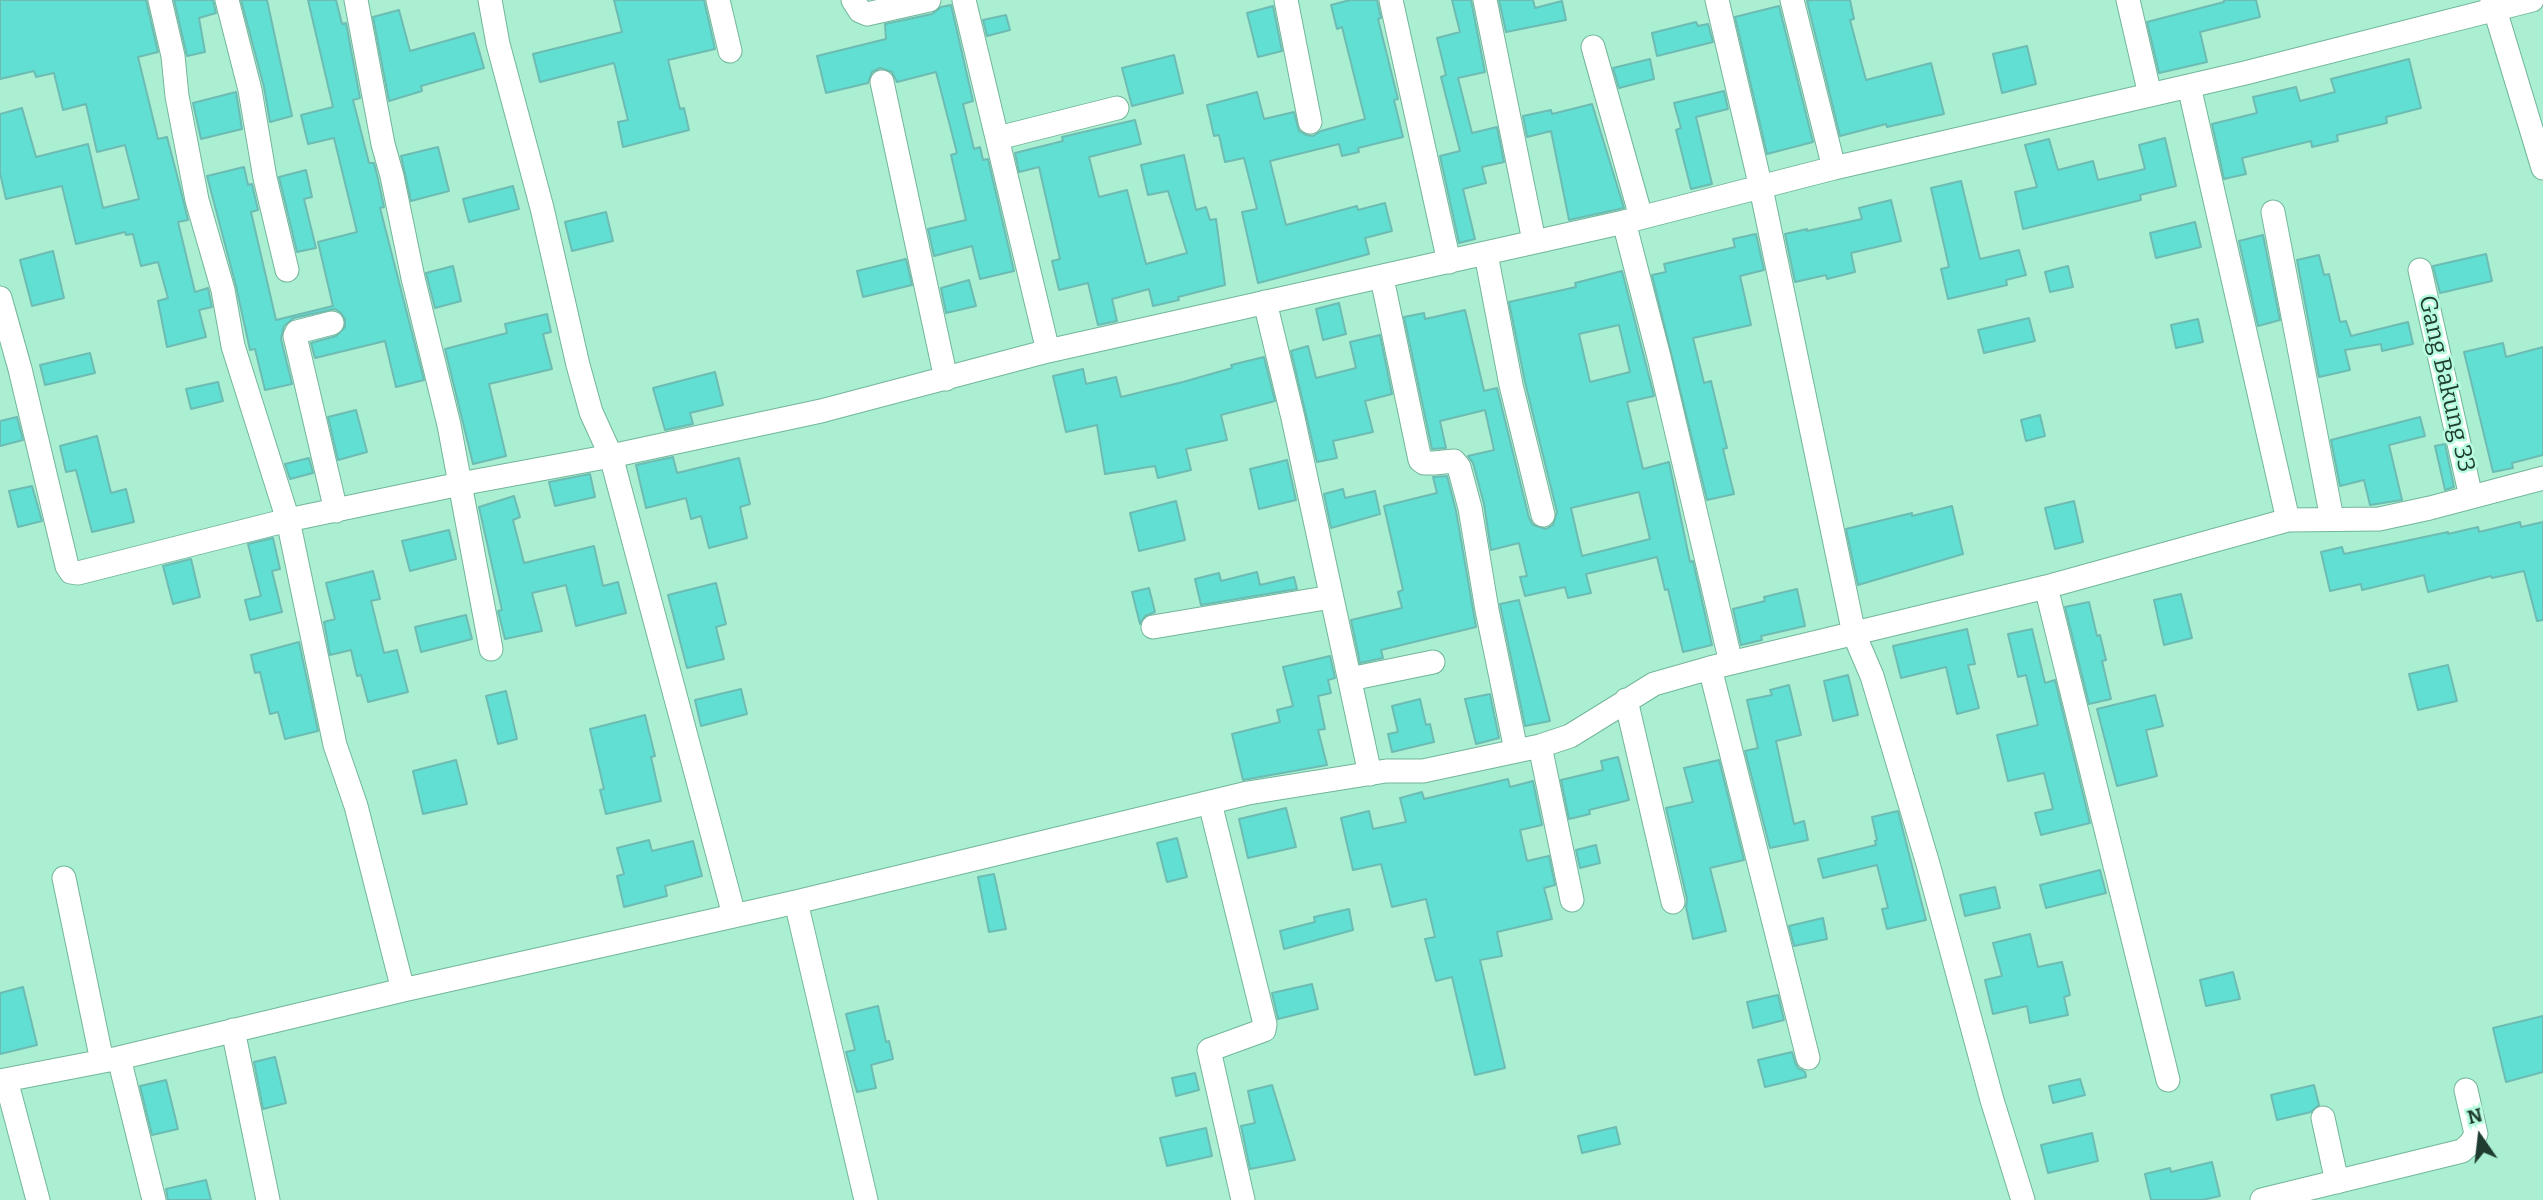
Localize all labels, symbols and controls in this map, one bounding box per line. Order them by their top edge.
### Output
street label: Gang Bakung 33 [2412,293,2480,475]
north arrow [2445,1102,2515,1172]
text: N [2465,1103,2485,1129]

